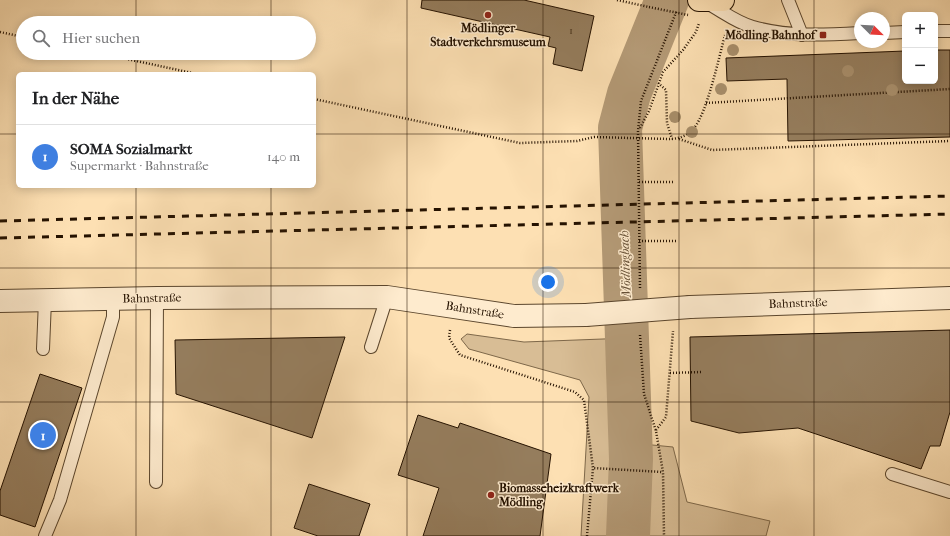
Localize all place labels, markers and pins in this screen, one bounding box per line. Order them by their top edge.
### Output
marker: Mödlinger Stadtverkehrsmuseum [483,10,493,20]
place label: Mödlinger Stadtverkehrsmuseum [430,21,547,49]
place label: Mödling Bahnhof [724,28,818,43]
marker: Mödling Bahnhof [818,30,828,40]
pin: 1 [30,420,56,450]
place label: Biomasseheizkraftwerk Mödling [498,481,620,510]
marker: Biomasseheizkraftwerk Mödling [486,490,496,500]

